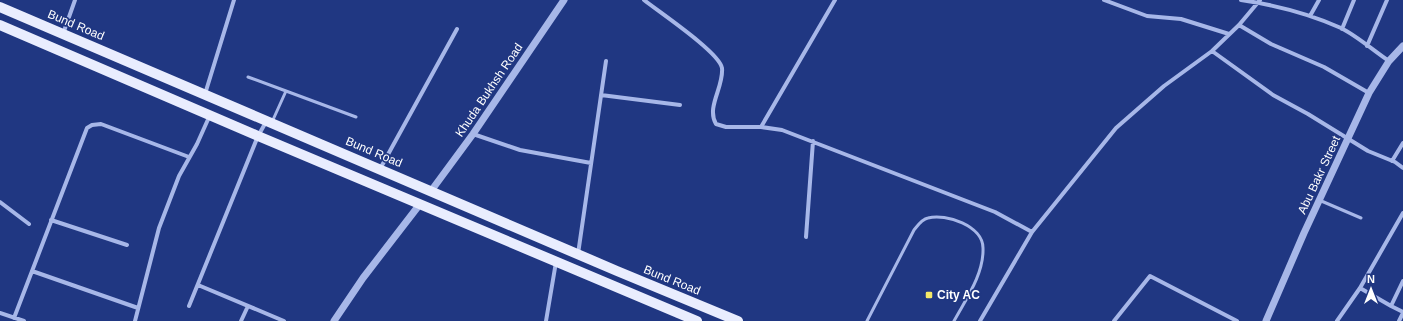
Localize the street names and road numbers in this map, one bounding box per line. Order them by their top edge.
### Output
street label: Bund Road [46,7,106,43]
street label: Khuda Bukhsh Road [452,40,526,140]
street label: Abu Bakr Street [1295,133,1344,216]
street label: Bund Road [344,134,404,170]
street label: Bund Road [642,262,702,298]

